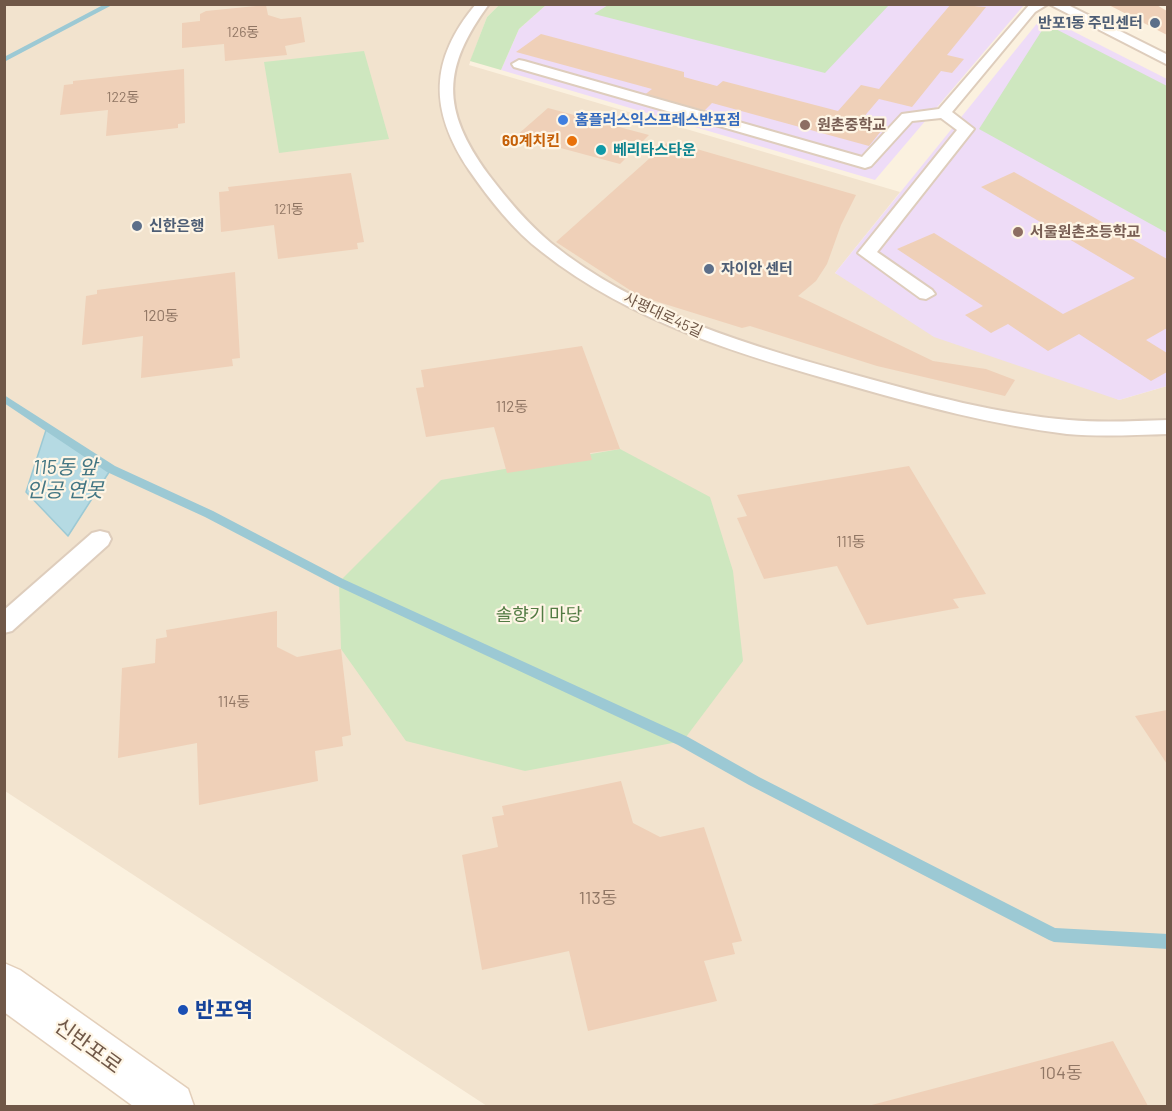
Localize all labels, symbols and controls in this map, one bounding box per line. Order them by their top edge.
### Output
place label: 반포1동 주민센터 [1038,14,1143,32]
marker: 반포1동 주민센터 [1148,16,1162,30]
house number: 126동 [227,24,259,40]
house number: 122동 [107,89,139,105]
place label: 홈플러스익스프레스반포점 [575,111,741,129]
marker: 홈플러스익스프레스반포점 [556,113,570,127]
place label: 원촌중학교 [817,116,886,134]
marker: 원촌중학교 [798,118,812,132]
place label: 60계치킨 [502,132,560,150]
marker: 60계치킨 [565,134,579,148]
place label: 베리타스타운 [613,141,696,159]
marker: 베리타스타운 [594,143,608,157]
house number: 121동 [274,201,304,217]
place label: 신한은행 [149,217,204,235]
marker: 신한은행 [130,219,144,233]
place label: 서울원촌초등학교 [1030,223,1140,241]
marker: 서울원촌초등학교 [1011,225,1025,239]
place label: 자이안 센터 [721,260,793,278]
marker: 자이안 센터 [702,262,716,276]
street label: 사평대로45길 [621,289,705,341]
house number: 120동 [143,307,179,325]
house number: 112동 [496,398,528,416]
water label: 115동 앞 인공 연못 [26,455,104,502]
house number: 111동 [836,533,866,551]
park label: 솔향기 마당 [496,604,582,626]
house number: 114동 [218,693,250,711]
house number: 113동 [579,887,617,909]
place label: 반포역 [195,997,253,1023]
marker: 반포역 [176,1003,190,1017]
street label: 신반포로 [49,1013,127,1079]
house number: 104동 [1040,1062,1082,1084]

